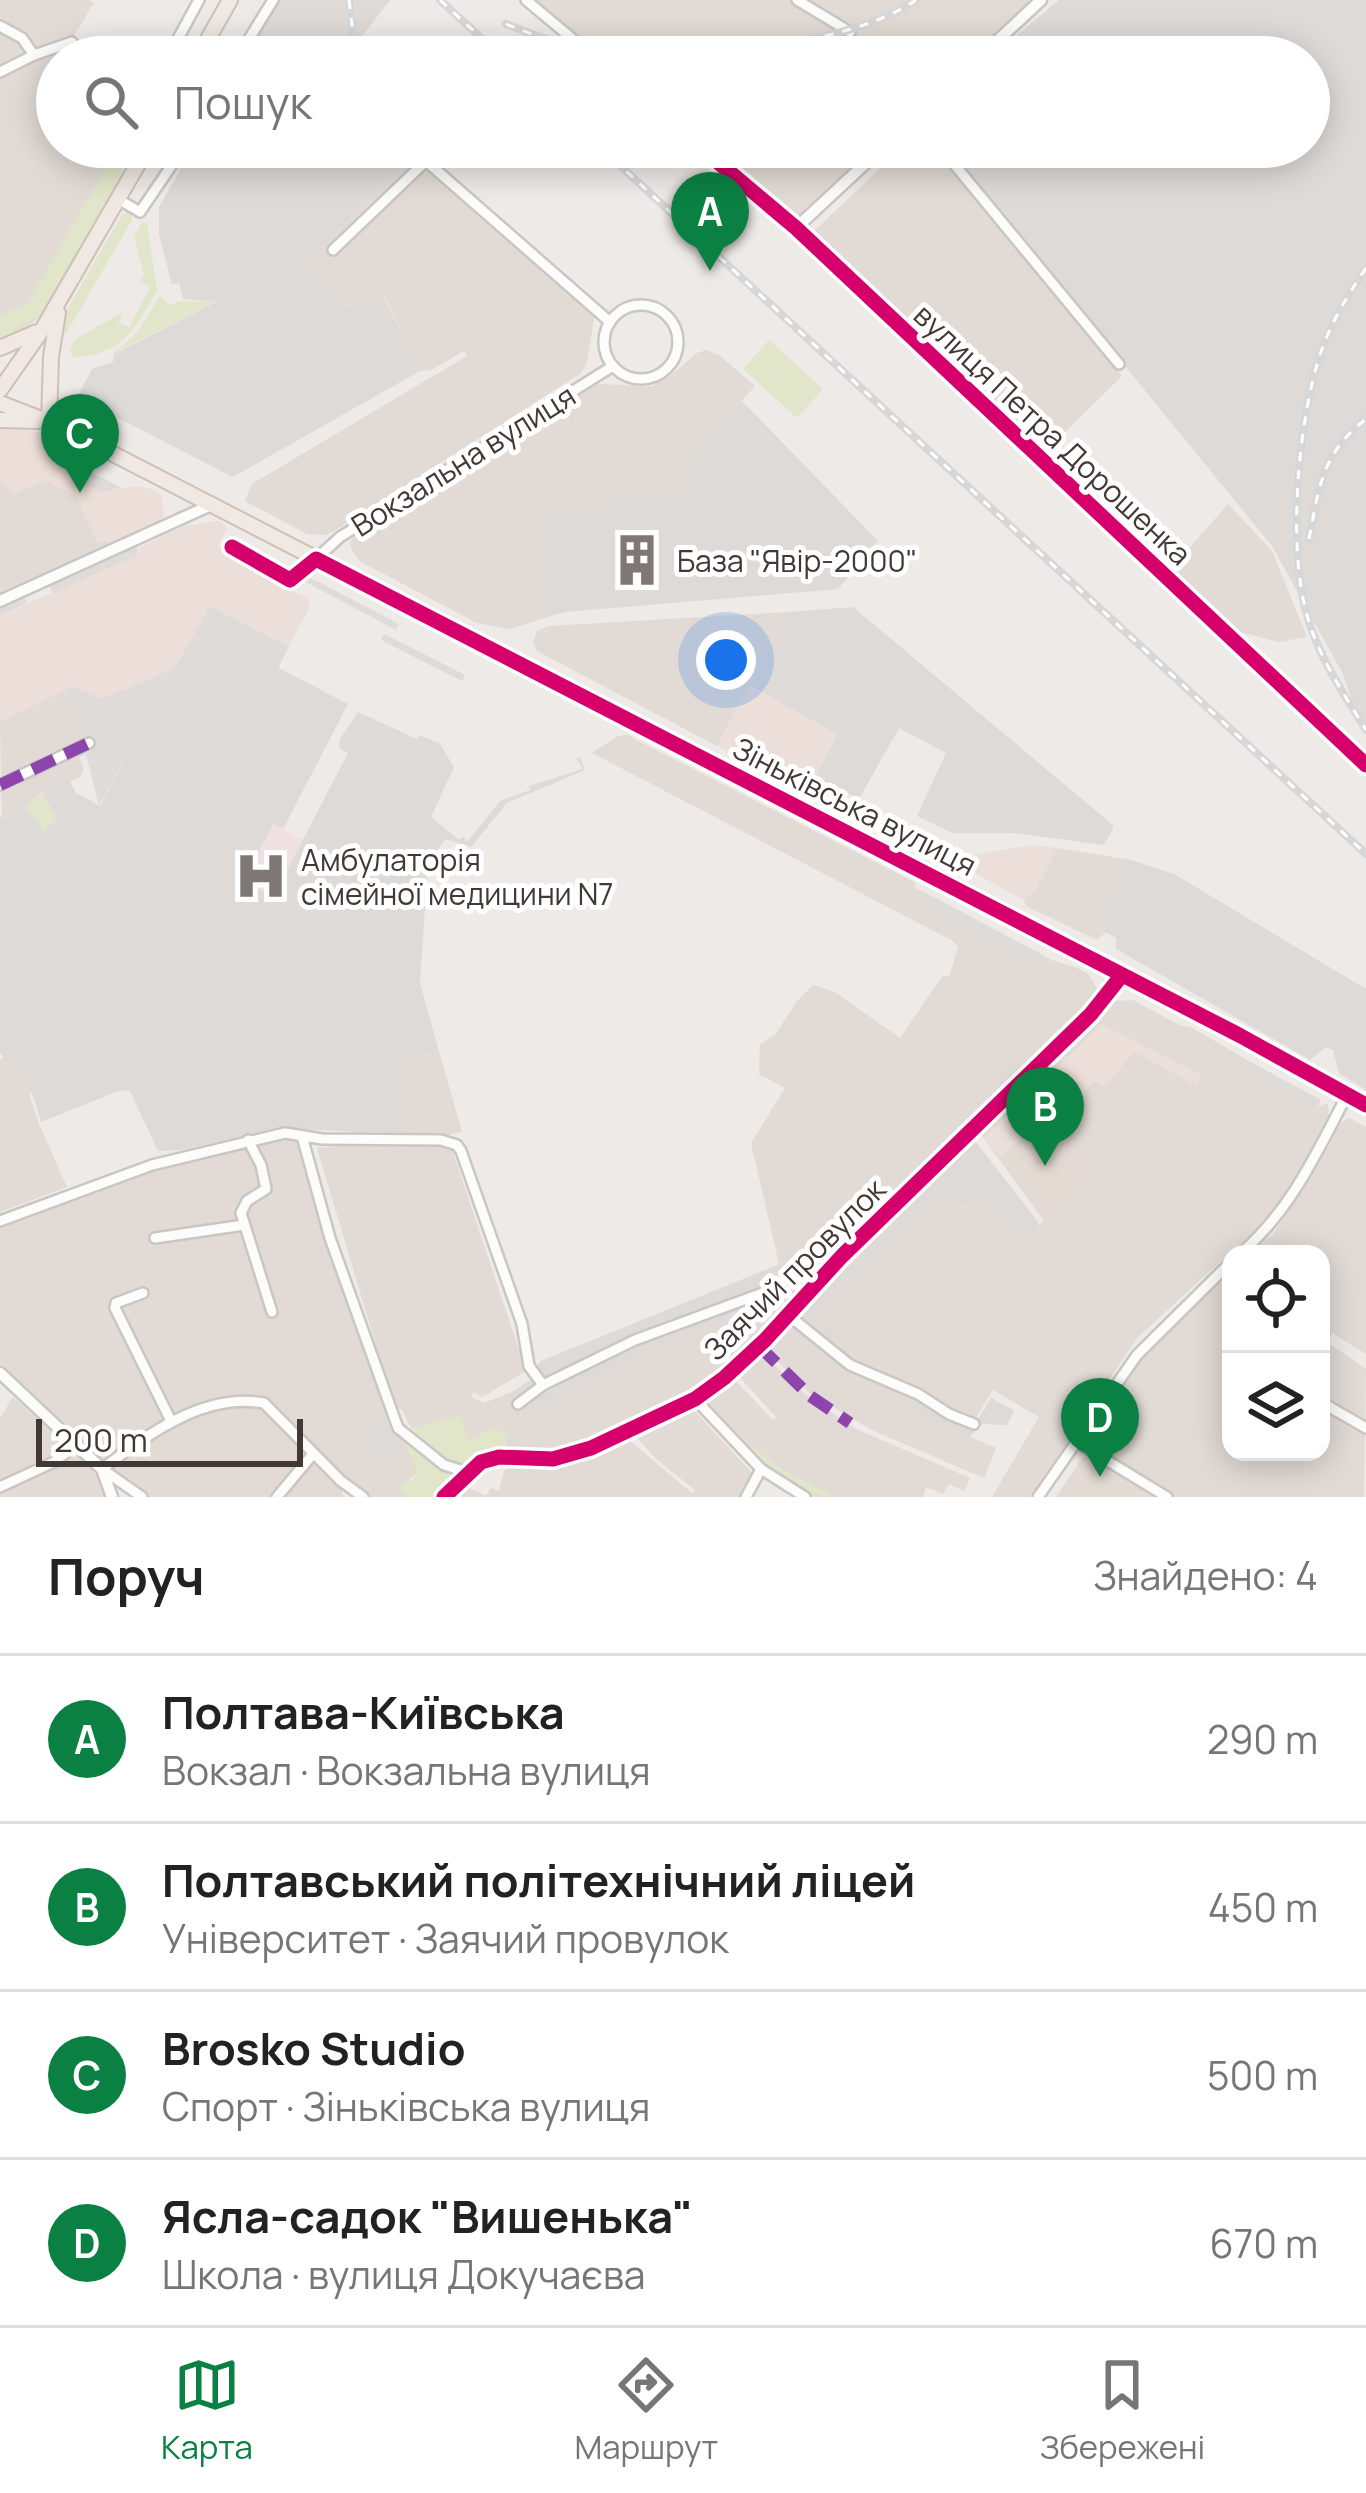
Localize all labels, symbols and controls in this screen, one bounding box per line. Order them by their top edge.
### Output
search box [36,36,1330,168]
icon: search [78,69,144,135]
text: Пошук [174,71,312,133]
pin: A [671,172,749,271]
street label: вулиця Петра Дорошенка [905,294,1201,574]
street label: Вокзальна вулиця [343,375,583,545]
pin: C [41,394,119,493]
building icon: База "Явір-2000" [608,531,666,589]
place label: База "Явір-2000" [677,540,918,581]
your location [696,630,756,690]
street label: Зіньківська вулиця [727,727,983,885]
place label: Амбулаторія сімейної медицини N7 [301,839,613,914]
hospital icon: Амбулаторія сімейної медицини N7 [232,847,290,905]
pin: B [1006,1067,1084,1166]
street label: Заячий провулок [694,1168,895,1369]
map controls [1222,1245,1330,1461]
button: locate [1222,1245,1330,1353]
button: layers [1222,1353,1330,1461]
pin: D [1061,1378,1139,1477]
scale bar [36,1413,303,1466]
text: 200 m [54,1417,148,1462]
text: Поруч [48,1541,205,1610]
text: Знайдено: 4 [1093,1548,1318,1602]
text: Полтава-Київська [162,1681,565,1743]
text: A [74,1712,100,1766]
text: 290 m [1207,1712,1318,1766]
text: Вокзал · Вокзальна вулиця [162,1743,651,1797]
text: Полтавський політехнічний ліцей [162,1849,915,1911]
text: B [75,1880,99,1934]
text: 450 m [1208,1880,1318,1934]
text: Університет · Заячий провулок [162,1911,729,1965]
text: Brosko Studio [162,2017,466,2079]
text: C [73,2048,101,2102]
text: 500 m [1207,2048,1318,2102]
text: Спорт · Зіньківська вулиця [162,2079,650,2133]
text: Ясла-садок "Вишенька" [162,2185,693,2247]
text: D [73,2216,101,2270]
text: 670 m [1210,2216,1318,2270]
text: Школа · вулиця Докучаєва [162,2247,645,2301]
tab: Карта [161,2352,253,2469]
tab: Маршрут [574,2352,718,2469]
tab: Збережені [1040,2352,1205,2469]

